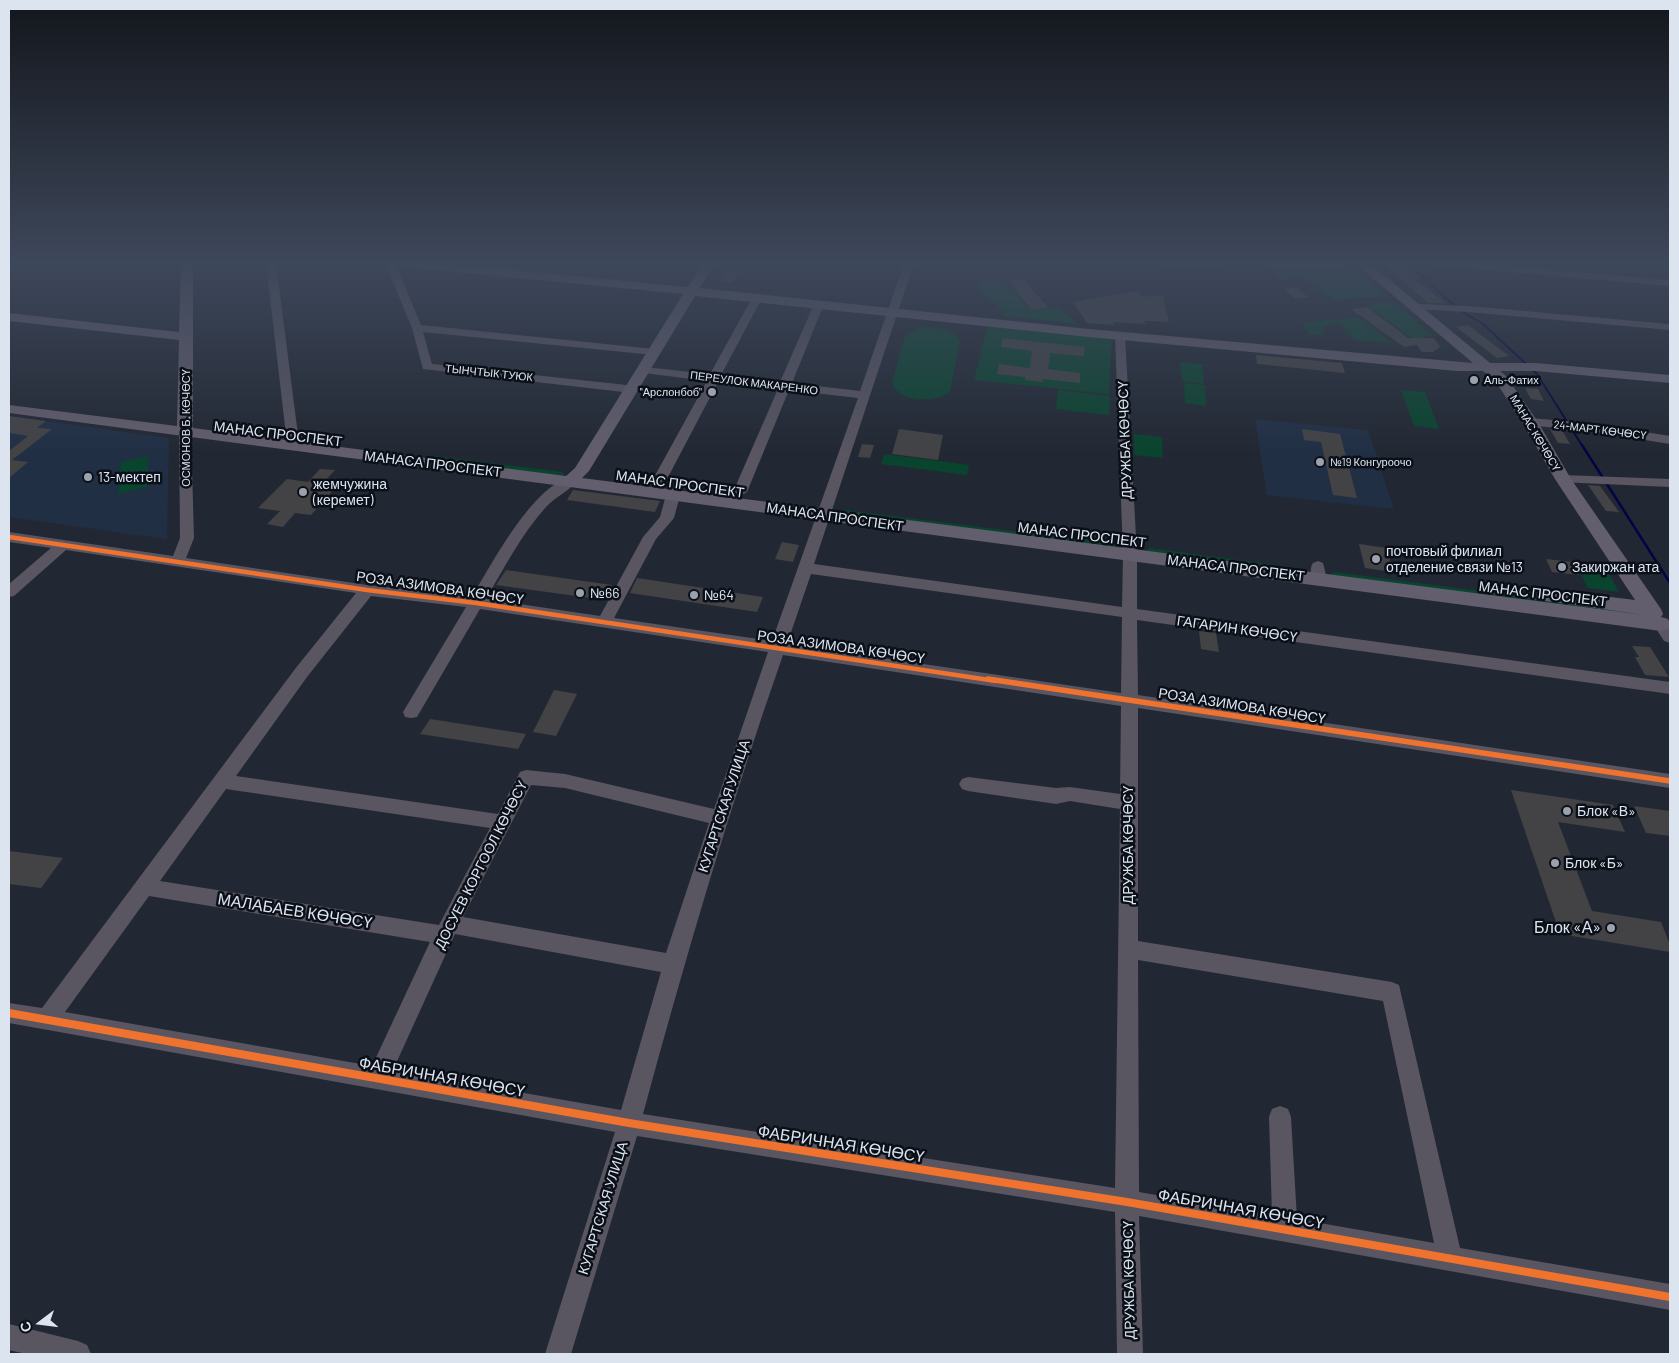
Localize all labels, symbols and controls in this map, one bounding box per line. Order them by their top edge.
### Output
street label: ТЫНЧТЫК ТУЮК [445,362,533,384]
street label: ОСМОНОВ Б. КӨЧӨСҮ [179,369,193,487]
street label: ПЕРЕУЛОК МАКАРЕНКО [689,369,819,397]
place label: Аль-Фатих [1484,373,1539,387]
marker: Аль-Фатих [1468,374,1480,386]
street label: ДРУЖБА КӨЧӨСҮ [1115,380,1135,500]
place label: "Арслонбоб" [640,385,702,399]
marker: "Арслонбоб" [706,386,718,398]
street label: МАНАС КӨЧӨСҮ [1507,392,1563,474]
street label: МАНАС ПРОСПЕКТ [213,418,343,450]
street label: 24-МАРТ КӨЧӨСҮ [1553,418,1647,442]
street label: МАНАСА ПРОСПЕКТ [363,447,503,481]
place label: №19 Конгуроочо [1330,455,1412,469]
marker: №19 Конгуроочо [1314,456,1326,468]
street label: МАНАС ПРОСПЕКТ [615,467,745,501]
place label: 13-мектеп [98,469,161,485]
marker: 13-мектеп [82,471,94,483]
place label: жемчужина (керемет) [313,476,387,508]
marker: жемчужина (керемет) [297,486,309,498]
street label: МАНАСА ПРОСПЕКТ [765,499,905,535]
street label: МАНАС ПРОСПЕКТ [1017,519,1147,551]
place label: почтовый филиал отделение связи №13 [1386,543,1523,576]
street label: МАНАСА ПРОСПЕКТ [1166,551,1306,585]
marker: почтовый филиал отделение связи №13 [1370,553,1382,565]
place label: Закиржан ата [1572,559,1659,575]
marker: Закиржан ата [1556,561,1568,573]
street label: РОЗА АЗИМОВА КӨЧӨСҮ [355,568,525,608]
street label: МАНАС ПРОСПЕКТ [1478,578,1608,610]
place label: №66 [590,585,619,601]
marker: №66 [574,587,586,599]
place label: №64 [704,587,734,603]
marker: №64 [688,589,700,601]
street label: ГАГАРИН КӨЧӨСҮ [1176,612,1298,646]
street label: РОЗА АЗИМОВА КӨЧӨСҮ [756,627,926,667]
street label: РОЗА АЗИМОВА КӨЧӨСҮ [1157,684,1327,728]
street label: КУГАРТСКАЯ УЛИЦА [695,738,753,874]
street label: ДОСУЕВ КОРГООЛ КӨЧӨСҮ [431,778,531,952]
street label: ДРУЖБА КӨЧӨСҮ [1120,786,1136,904]
place label: Блок «В» [1577,803,1636,819]
marker: Блок «В» [1561,805,1573,817]
place label: Блок «Б» [1565,855,1623,871]
marker: Блок «Б» [1549,857,1561,869]
street label: МАЛАБАЕВ КӨЧӨСҮ [216,889,374,933]
place label: Блок «А» [1534,918,1601,938]
marker: Блок «А» [1605,922,1617,934]
street label: ФАБРИЧНАЯ КӨЧӨСҮ [358,1053,526,1101]
street label: ФАБРИЧНАЯ КӨЧӨСҮ [756,1121,926,1167]
street label: КУГАРТСКАЯ УЛИЦА [575,1139,631,1277]
street label: ФАБРИЧНАЯ КӨЧӨСҮ [1157,1185,1325,1233]
street label: ДРУЖБА КӨЧӨСҮ [1120,1221,1138,1339]
north arrow [15,1298,65,1348]
text: С [16,1320,35,1334]

